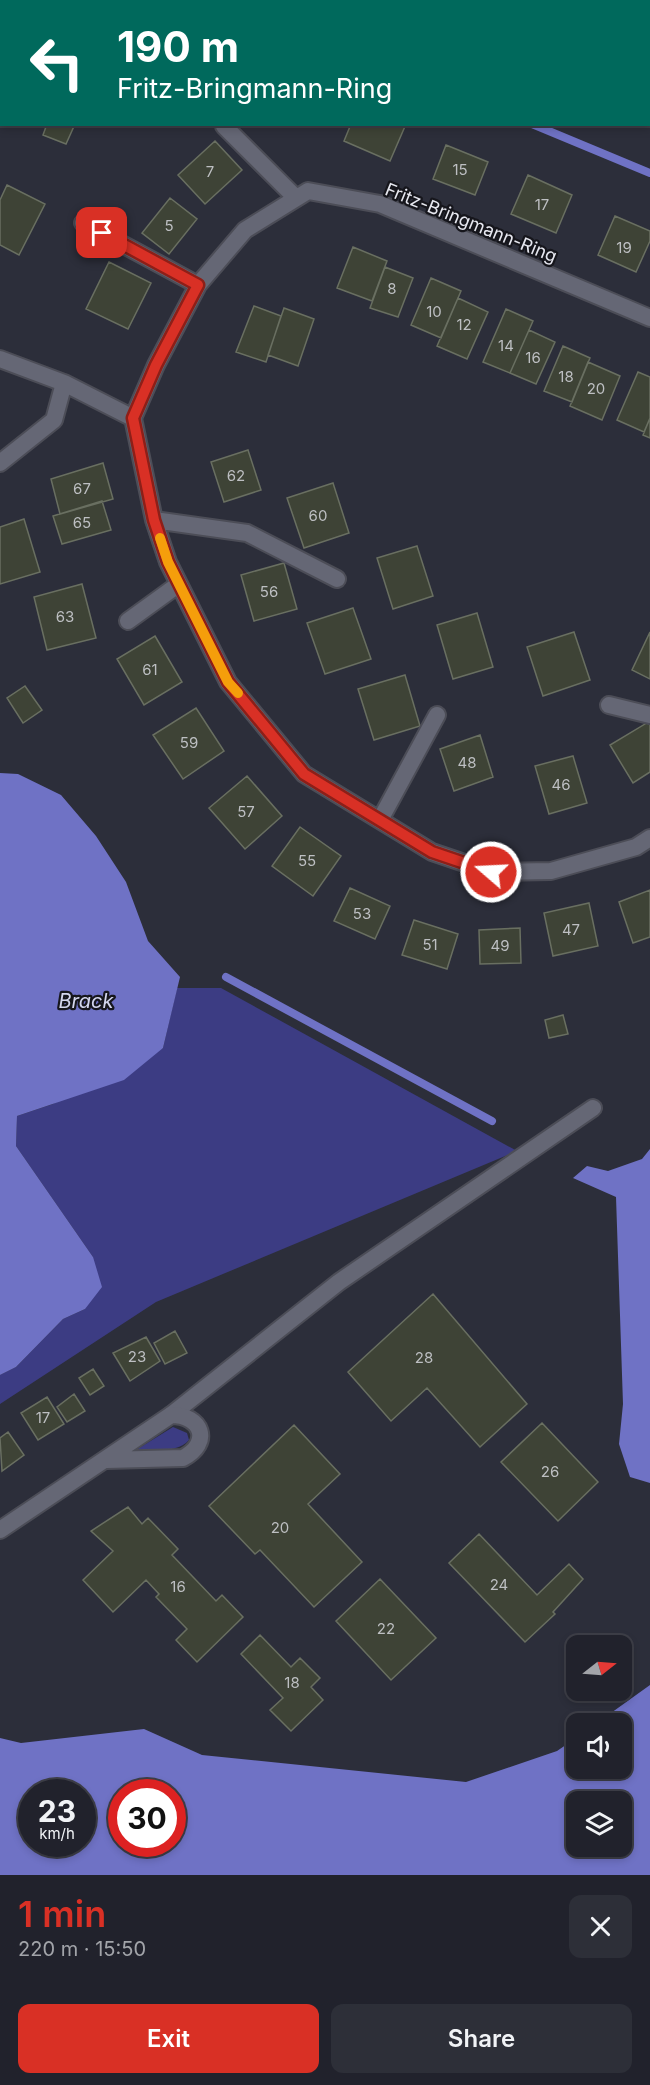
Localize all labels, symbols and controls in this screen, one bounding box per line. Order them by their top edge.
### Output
text: 190 m [117,21,239,72]
icon: left [18,24,96,102]
text: Fritz-Bringmann-Ring [117,72,392,105]
house number: 15 [452,160,468,179]
house number: 7 [206,162,214,181]
street label: Fritz-Bringmann-Ring [382,178,560,267]
house number: 17 [535,195,549,214]
pin [76,207,127,258]
icon: arrive [85,216,118,249]
house number: 5 [164,216,174,235]
house number: 19 [616,238,632,257]
house number: 8 [387,279,397,298]
house number: 10 [426,302,442,321]
house number: 12 [456,315,472,334]
house number: 14 [498,336,514,355]
house number: 16 [525,348,541,367]
house number: 18 [558,367,574,386]
house number: 20 [587,379,605,398]
house number: 62 [227,466,245,485]
house number: 67 [73,479,91,498]
house number: 60 [309,506,327,525]
house number: 65 [73,513,91,532]
house number: 56 [260,582,278,601]
house number: 63 [56,607,74,626]
house number: 61 [142,660,158,679]
house number: 59 [180,733,198,752]
house number: 48 [458,753,476,772]
house number: 46 [552,775,571,794]
house number: 57 [237,802,255,821]
position arrow [459,840,523,904]
house number: 55 [298,851,316,870]
house number: 53 [353,904,371,923]
house number: 47 [562,920,580,939]
house number: 51 [422,935,438,954]
house number: 49 [491,936,510,955]
water label: Brack [59,989,115,1013]
house number: 23 [128,1347,146,1366]
house number: 28 [415,1348,433,1367]
house number: 17 [36,1408,50,1427]
house number: 26 [541,1462,559,1481]
house number: 20 [271,1518,289,1537]
house number: 24 [490,1575,508,1594]
house number: 16 [170,1577,186,1596]
house number: 22 [377,1619,395,1638]
north arrow [566,1635,632,1701]
map controls [566,1635,632,1857]
house number: 18 [284,1673,300,1692]
button: sound [566,1713,632,1779]
speed limit sign: 30 [108,1779,186,1857]
button: layers [566,1791,632,1857]
text: 23 [38,1793,76,1829]
text: km/h [39,1824,75,1843]
text: 1 min [18,1892,106,1936]
button: close [569,1895,632,1958]
text: 220 m · 15:50 [18,1937,146,1961]
button: Exit [18,2004,319,2073]
button: Share [331,2004,632,2073]

